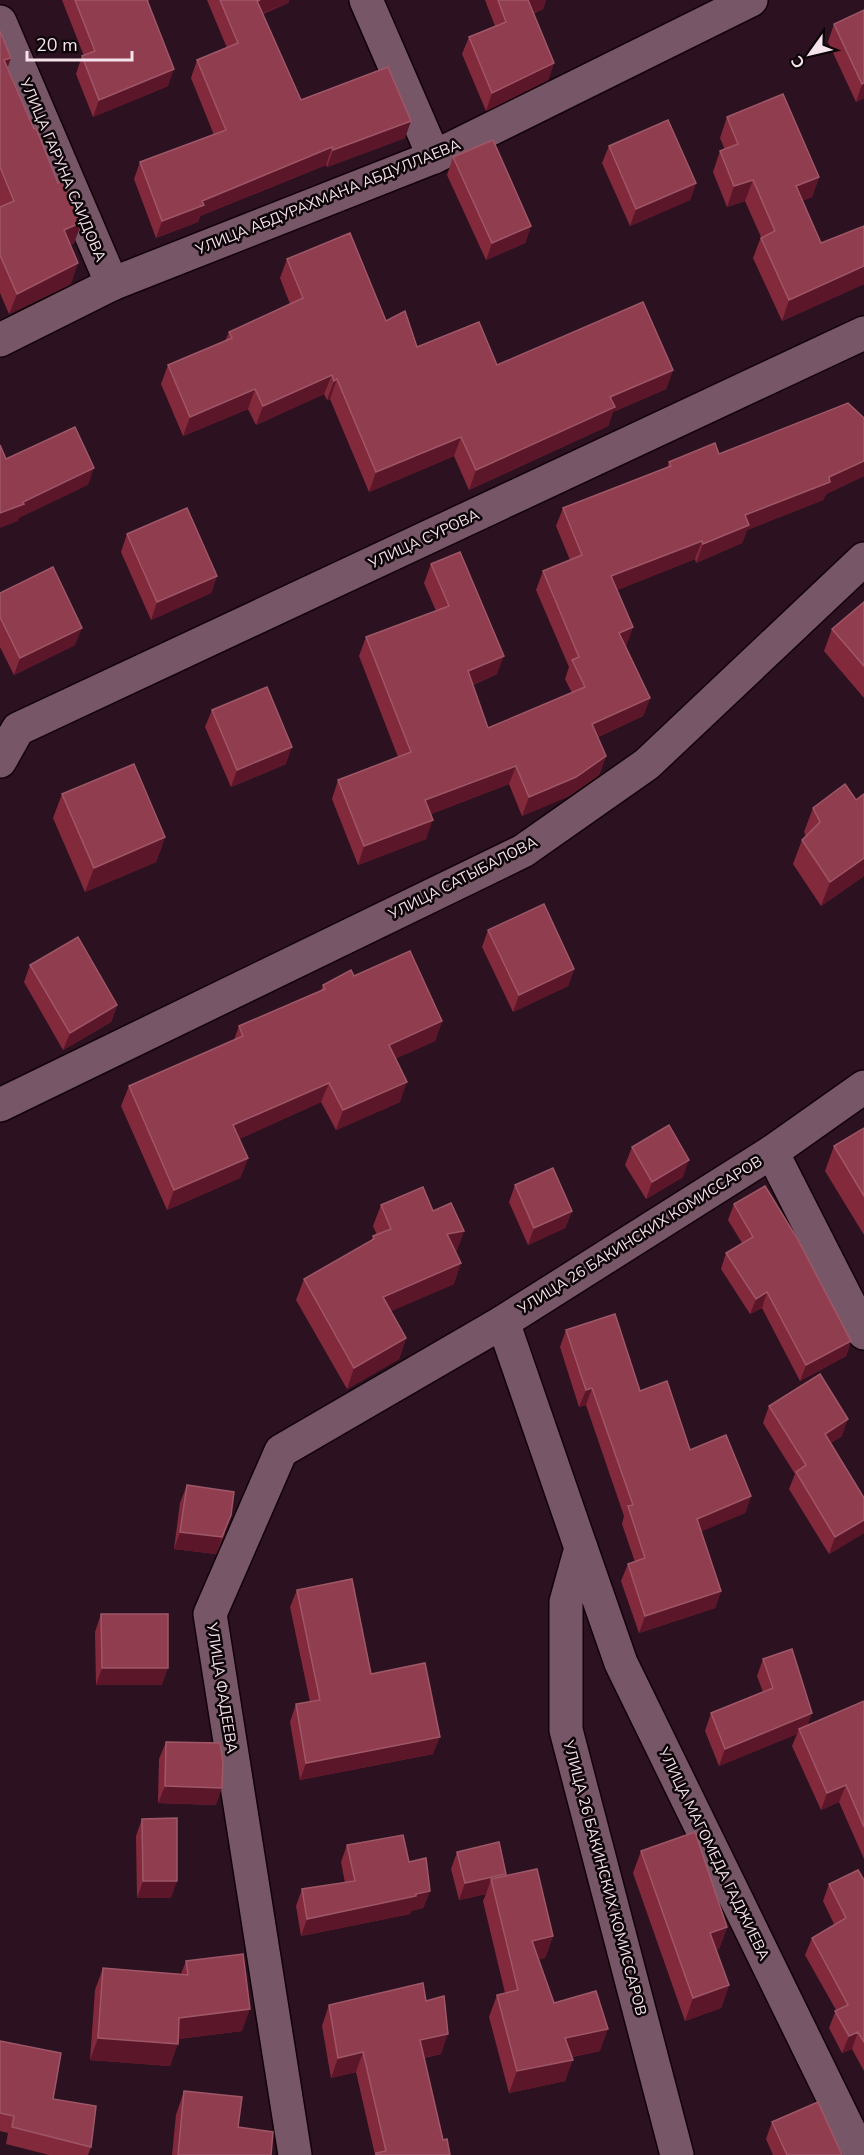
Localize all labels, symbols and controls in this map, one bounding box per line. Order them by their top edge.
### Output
scale bar [27,24,132,62]
north arrow [780,24,840,84]
text: 20 m [36,33,78,57]
text: С [786,51,811,72]
street label: УЛИЦА ГАРУНА САИДОВА [15,74,111,265]
street label: УЛИЦА АБДУРАХМАНА АБДУЛЛАЕВА [192,135,463,260]
street label: УЛИЦА СУРОВА [364,505,483,574]
street label: УЛИЦА САТЫБАЛОВА [384,832,541,925]
street label: УЛИЦА 26 БАКИНСКИХ КОМИССАРОВ [513,1151,766,1319]
street label: УЛИЦА ФАДЕЕВА [202,1620,242,1755]
street label: УЛИЦА 26 БАКИНСКИХ КОМИССАРОВ [558,1737,651,2018]
street label: УЛИЦА МАГОМЕДА ГАДЖИЕВА [653,1743,774,1964]

